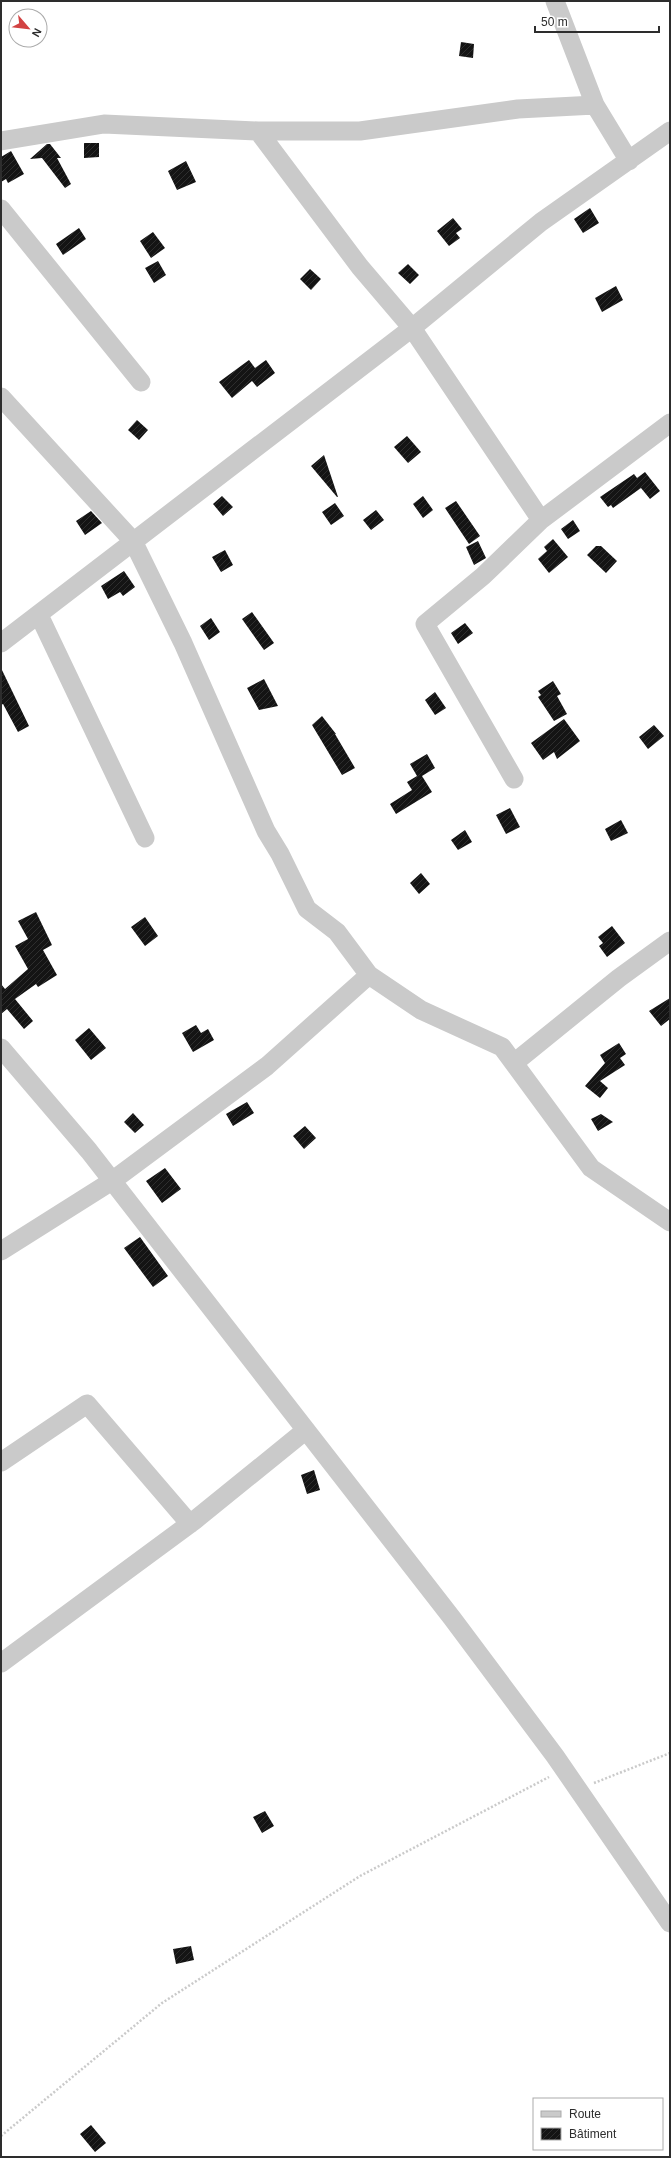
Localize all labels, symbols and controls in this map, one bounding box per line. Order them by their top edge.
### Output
north arrow [8,8,48,48]
scale bar [535,8,659,34]
text: 50 m [541,15,568,29]
text: N [30,26,44,39]
legend [533,2098,663,2150]
text: Route [569,2107,601,2121]
text: Bâtiment [569,2127,617,2141]

